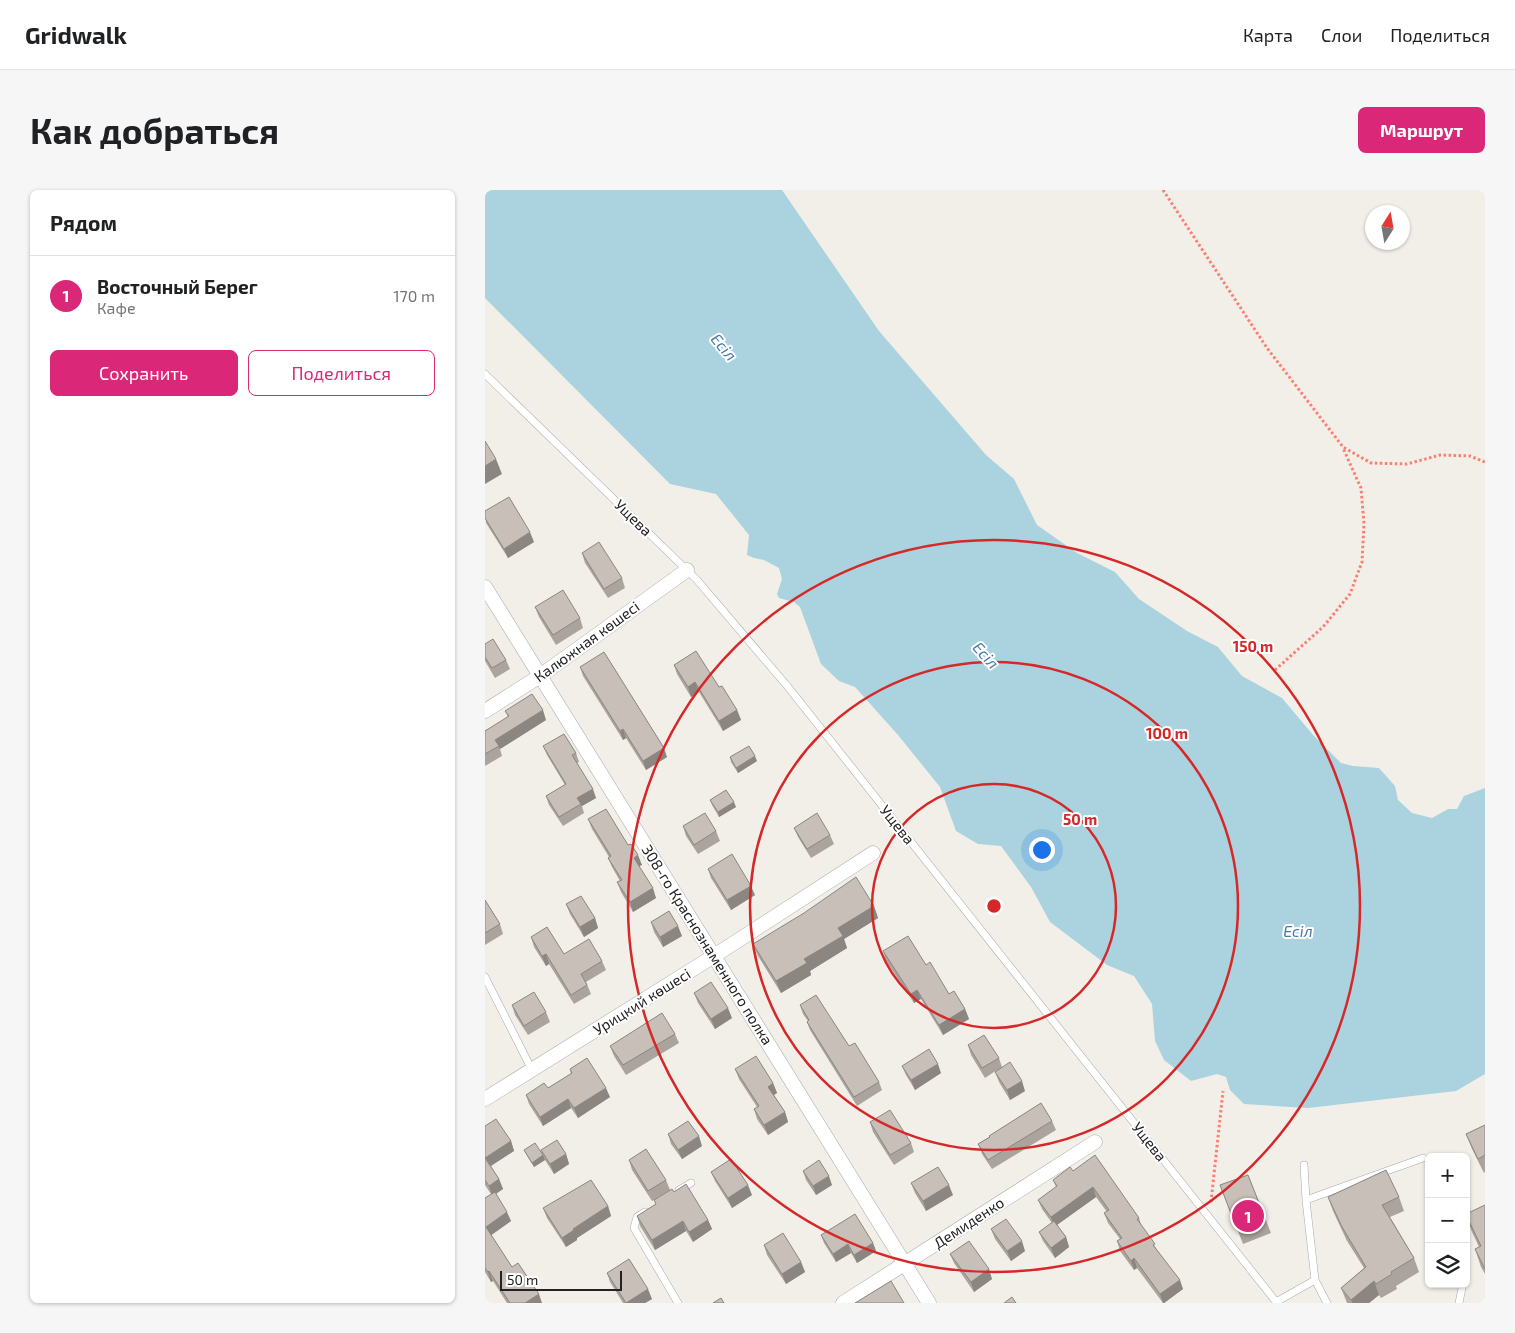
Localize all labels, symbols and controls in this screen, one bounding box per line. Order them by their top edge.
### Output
text: Gridwalk [25,20,127,49]
text: Карта [1243,24,1293,46]
text: Слои [1321,24,1362,46]
text: Поделиться [1390,24,1490,46]
button: Маршрут [1358,107,1485,153]
text: Как добраться [30,109,279,151]
north arrow [1365,205,1410,250]
text: Рядом [50,210,117,235]
text: Восточный Берег [97,275,258,298]
text: 1 [63,286,69,305]
text: 170 m [393,286,435,305]
text: Кафе [97,298,136,317]
water label: Есіл [708,329,741,364]
button: Сохранить [50,350,238,396]
button: Поделиться [248,350,435,396]
street label: Ущева [611,495,656,539]
street label: Калюжная көшесі [530,597,643,685]
water label: Есіл [969,637,1003,672]
text: 150 m [1233,637,1273,655]
text: 100 m [1146,724,1188,742]
street label: Ущева [877,801,919,848]
text: 50 m [1063,810,1097,828]
your location [1029,837,1055,863]
street label: 308-го Краснознаменного полка [639,841,777,1048]
centre of rings [985,897,1003,915]
water label: Есіл [1283,921,1313,940]
street label: Урицкий көшесі [590,964,693,1038]
street label: Ущева [1129,1118,1171,1165]
map controls [1425,1153,1470,1288]
button: + [1425,1153,1470,1198]
street label: Демиденко [930,1193,1007,1252]
pin: 1 [1232,1197,1264,1235]
button: − [1425,1198,1470,1243]
button: layers [1425,1243,1470,1288]
scale bar [500,1268,623,1291]
text: 50 m [507,1271,538,1288]

